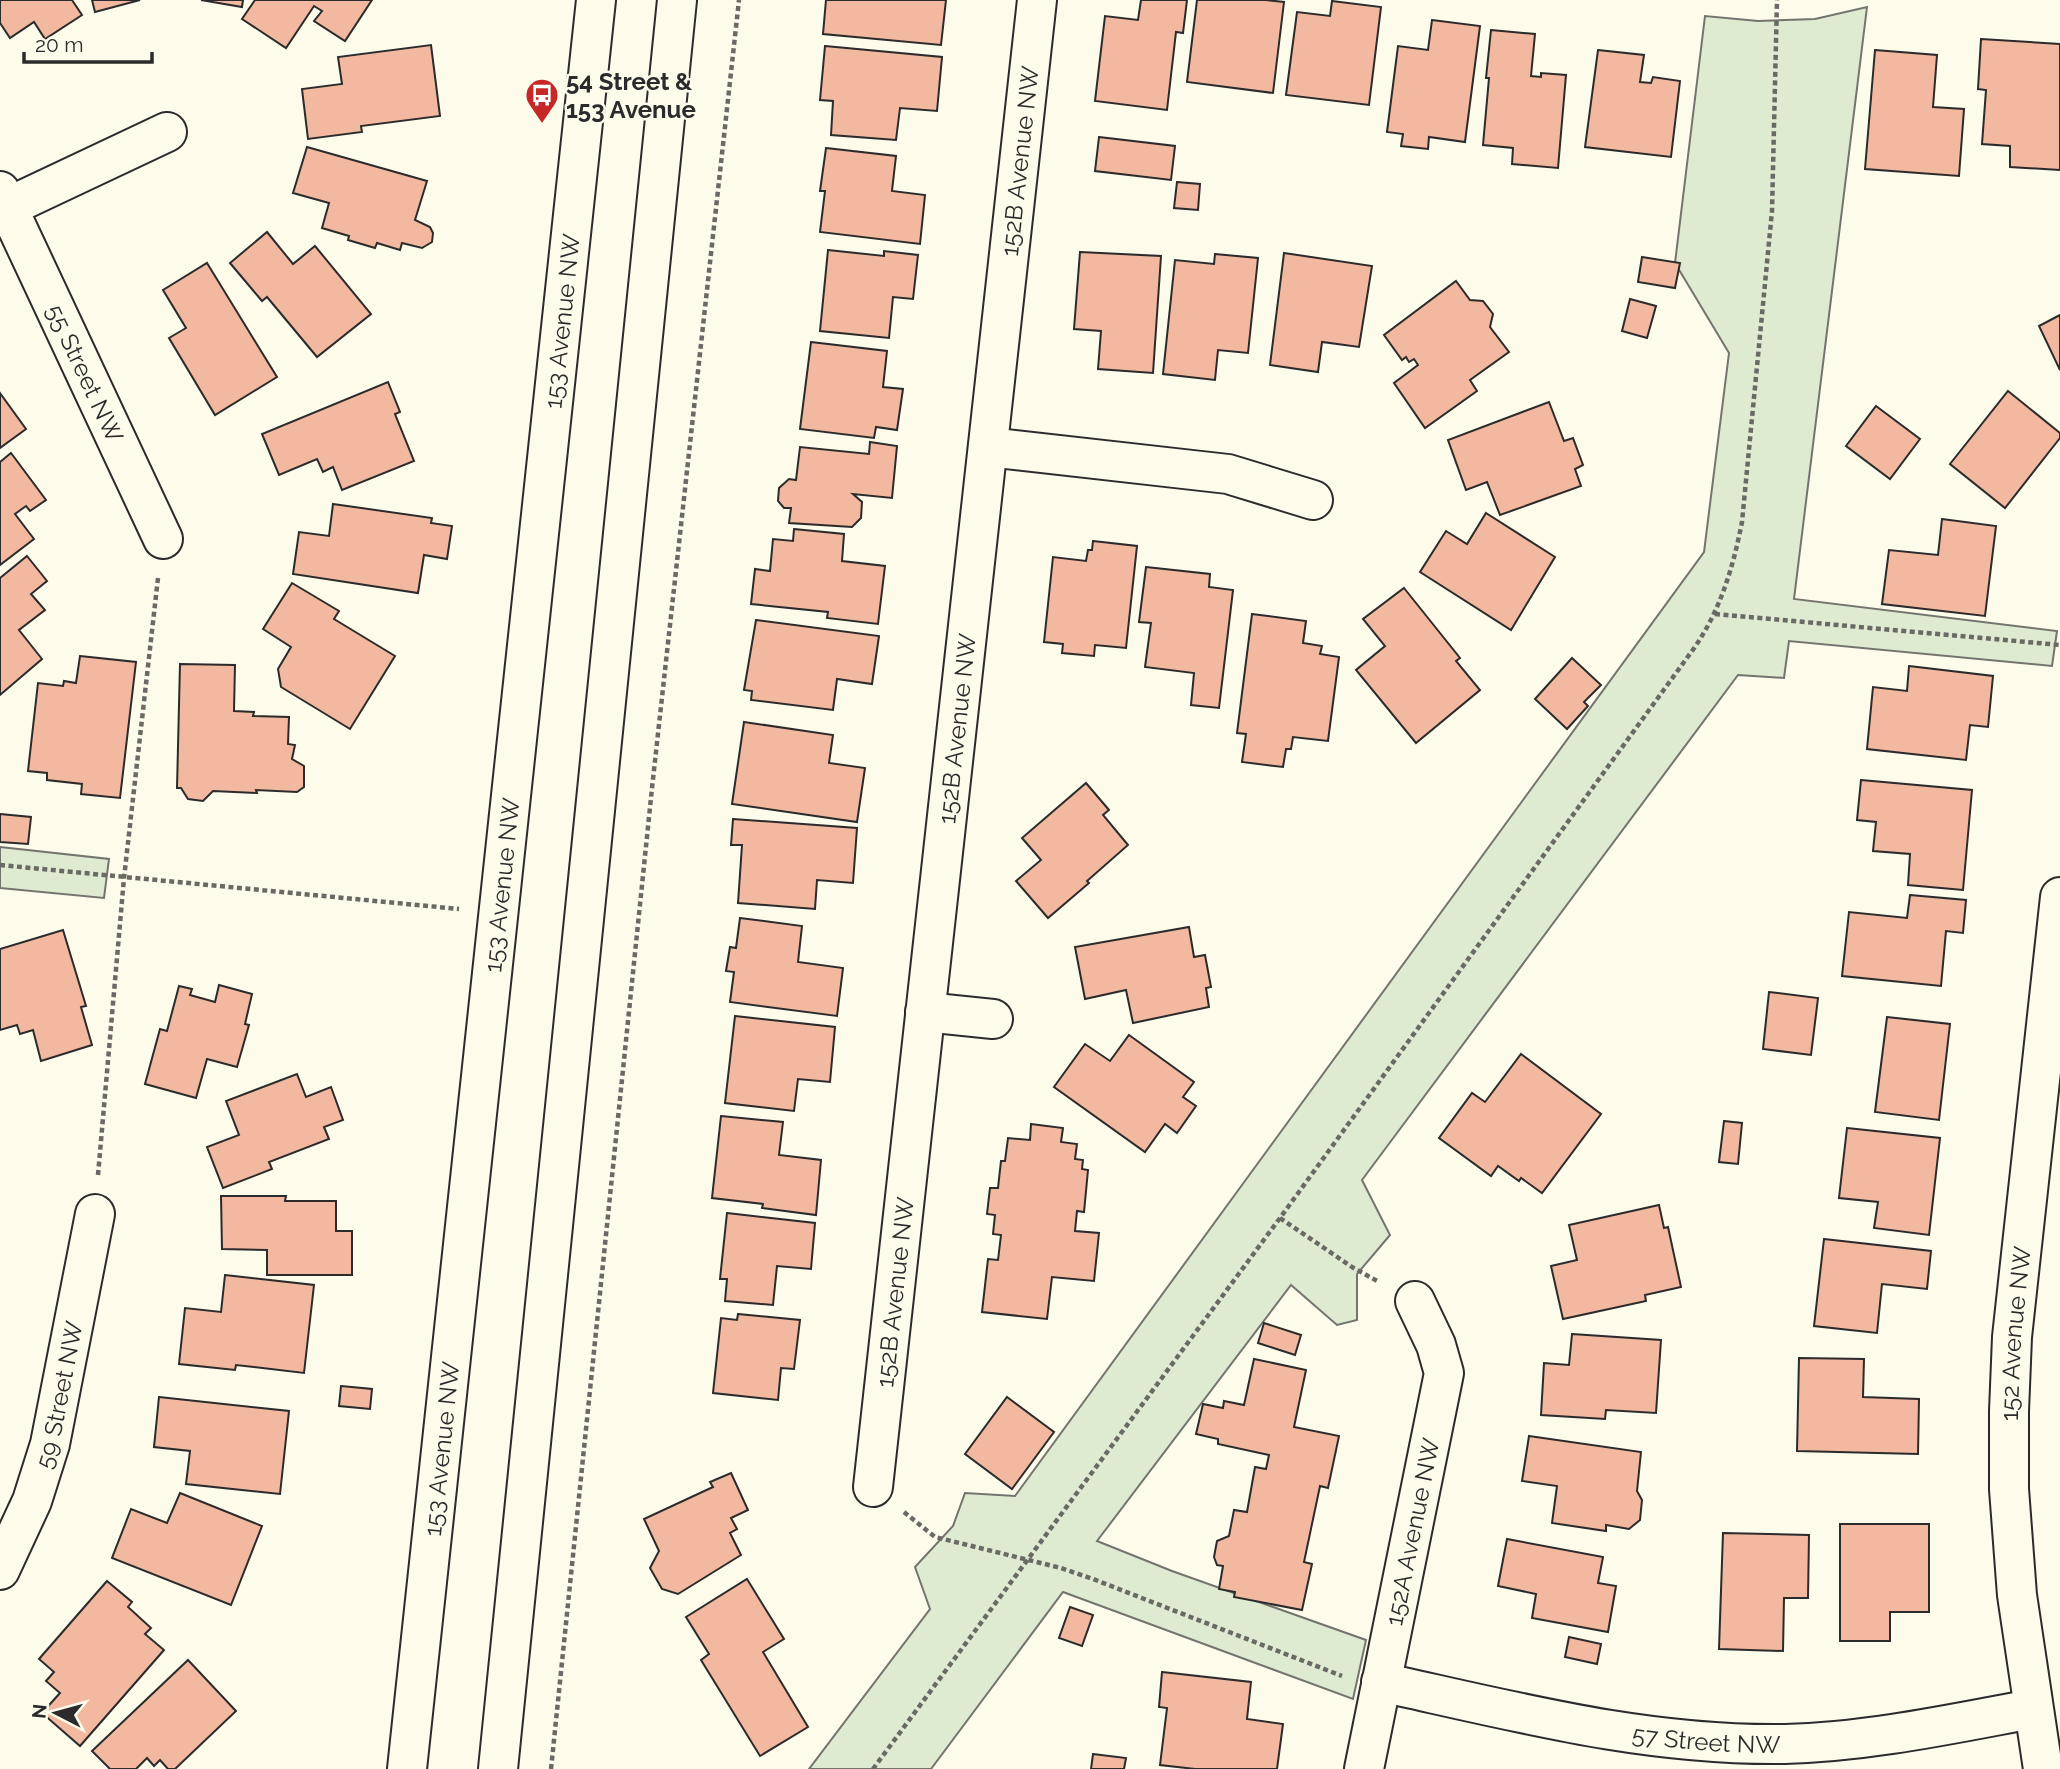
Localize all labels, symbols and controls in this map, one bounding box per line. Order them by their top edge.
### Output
scale bar [24,21,152,65]
text: 20 m [35,32,83,57]
street label: 152B Avenue NW [994,64,1044,258]
place label: 54 Street & 153 Avenue [566,67,696,124]
bus stop icon: 54 Street & 153 Avenue [523,76,561,125]
street label: 153 Avenue NW [538,232,585,410]
street label: 55 Street NW [41,300,130,446]
street label: 152B Avenue NW [932,632,982,825]
street label: 153 Avenue NW [478,796,525,974]
street label: 152B Avenue NW [870,1196,919,1389]
street label: 152 Avenue NW [1995,1245,2036,1421]
street label: 59 Street NW [29,1319,88,1472]
street label: 153 Avenue NW [417,1360,465,1538]
street label: 152A Avenue NW [1379,1435,1445,1628]
north arrow [21,1678,91,1748]
text: N [27,1703,51,1720]
street label: 57 Street NW [1631,1719,1780,1759]

